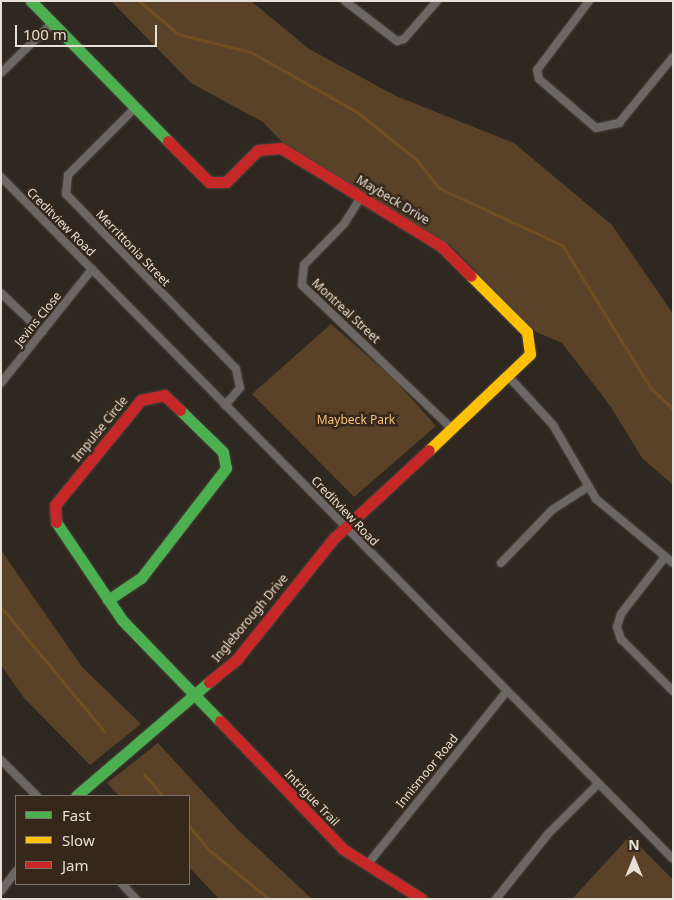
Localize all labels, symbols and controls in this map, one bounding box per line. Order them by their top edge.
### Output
scale bar [18,15,160,47]
text: 100 m [23,24,67,44]
street label: Maybeck Drive [354,172,432,228]
street label: Creditview Road [24,185,98,259]
street label: Merrittonia Street [93,207,173,289]
street label: Montreal Street [309,276,383,346]
street label: Jevins Close [12,289,64,349]
street label: Impulse Circle [69,393,131,465]
park label: Maybeck Park [317,413,395,427]
street label: Creditview Road [308,473,382,549]
street label: Ingleborough Drive [209,571,291,665]
street label: Innismoor Road [393,731,461,811]
street label: Intrigue Trail [282,767,342,829]
legend [15,795,190,885]
text: Fast [62,805,91,825]
text: Slow [62,830,95,850]
north arrow [609,835,659,885]
text: N [628,835,640,854]
text: Jam [62,855,89,875]

